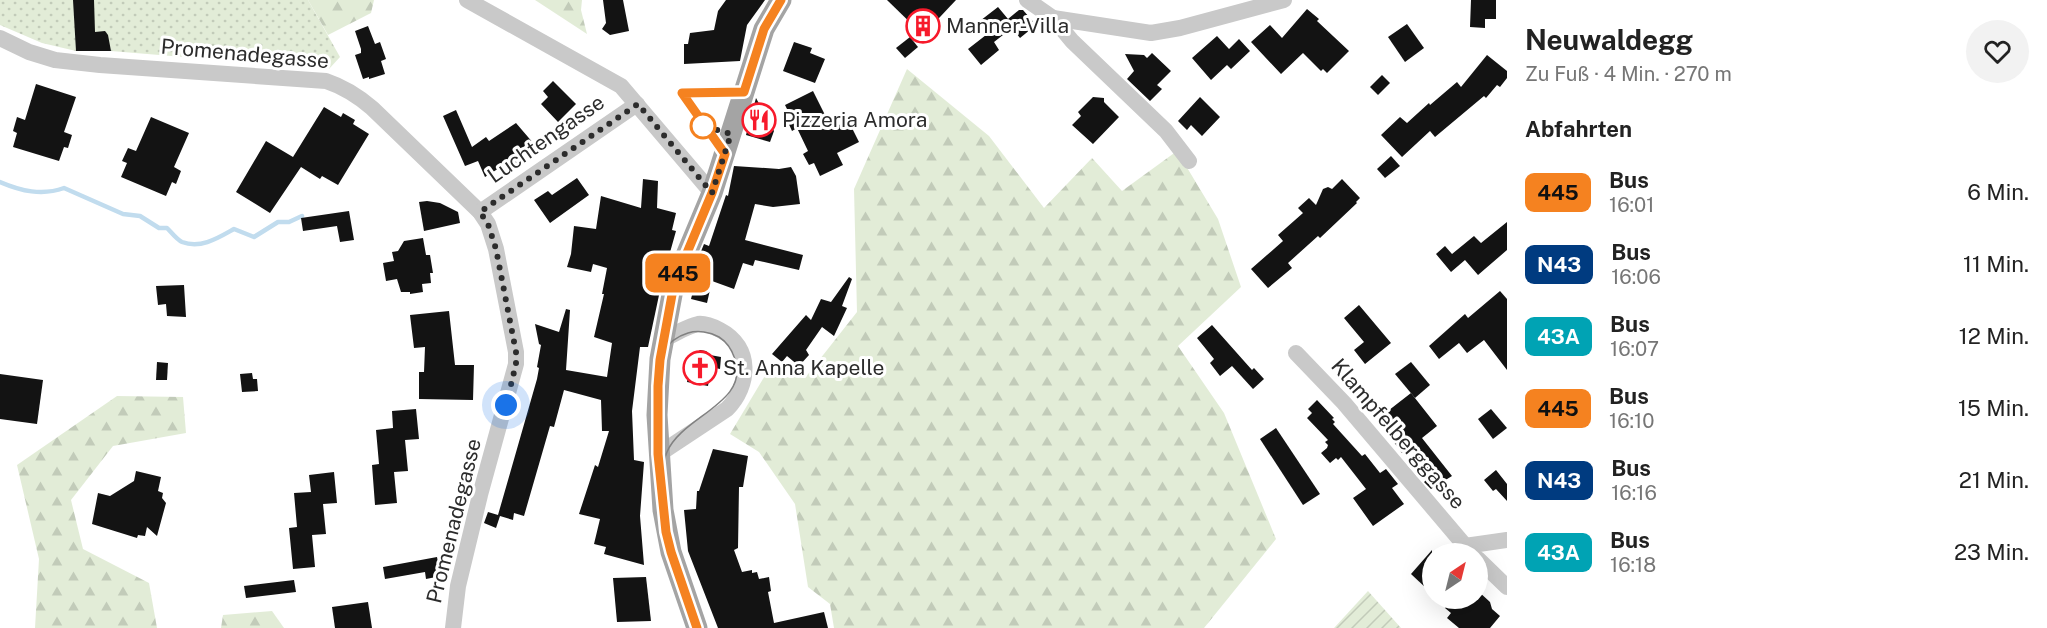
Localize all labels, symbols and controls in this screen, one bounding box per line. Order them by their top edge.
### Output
building icon: Manner-Villa [905,8,941,44]
place label: Manner-Villa [946,13,1069,38]
button: heart [1966,20,2029,83]
text: Neuwaldegg [1525,23,1693,56]
street label: Promenadegasse [160,34,330,73]
text: Zu Fuß · 4 Min. · 270 m [1525,62,1732,86]
street label: Luchtengasse [483,89,609,188]
restaurant icon: Pizzeria Amora [741,102,777,138]
place label: Pizzeria Amora [782,107,927,132]
unlabelled marker [690,113,716,139]
text: Abfahrten [1525,116,1632,142]
text: Bus [1609,167,1649,193]
text: 6 Min. [1967,179,2029,205]
text: 445 [1537,180,1579,205]
text: 16:01 [1609,193,1654,217]
text: Bus [1611,239,1651,265]
text: 11 Min. [1963,251,2029,277]
text: N43 [1537,252,1581,277]
line badge: 445 [644,254,712,292]
text: 445 [657,261,699,286]
text: 16:06 [1611,265,1661,289]
text: Bus [1610,311,1650,337]
text: 12 Min. [1959,323,2029,349]
text: 43A [1537,324,1580,349]
text: 16:07 [1610,337,1659,361]
church icon: St. Anna Kapelle [682,350,718,386]
street label: Klampfelberggasse [1326,353,1471,514]
place label: St. Anna Kapelle [723,355,884,380]
text: Bus [1609,383,1649,409]
your location [491,390,521,420]
text: 15 Min. [1958,395,2029,421]
text: 445 [1537,396,1579,421]
text: 16:10 [1609,409,1654,433]
street label: Promenadegasse [421,436,486,606]
text: Bus [1611,455,1651,481]
text: 21 Min. [1959,467,2029,493]
text: N43 [1537,468,1581,493]
text: 16:16 [1611,481,1657,505]
text: Bus [1610,527,1650,553]
text: 23 Min. [1954,539,2029,565]
text: 43A [1537,540,1580,565]
north arrow [1422,543,1488,609]
map controls [1422,543,1488,609]
text: 16:18 [1610,553,1656,577]

